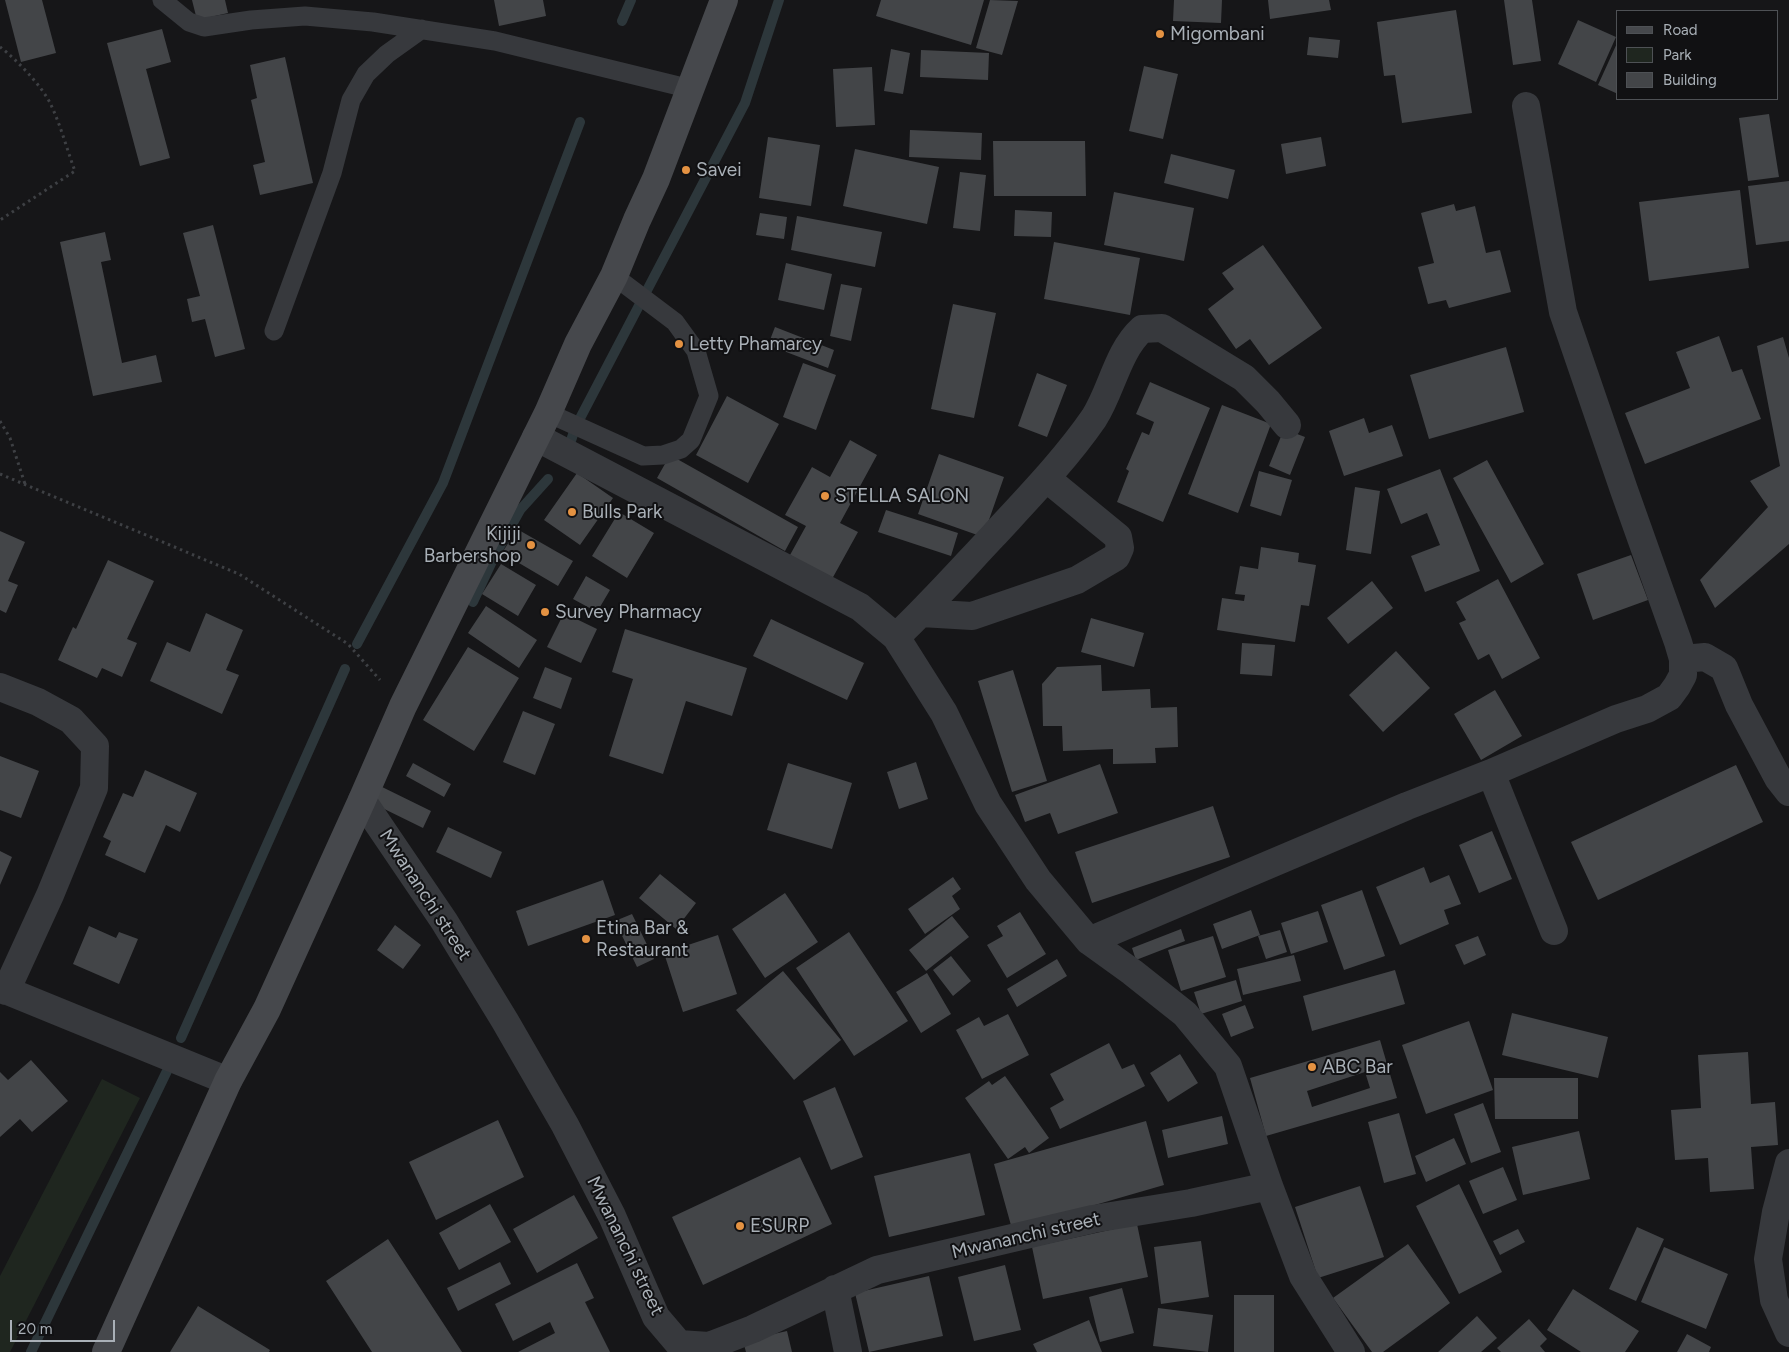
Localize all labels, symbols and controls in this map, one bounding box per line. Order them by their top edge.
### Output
legend [1616,10,1779,100]
text: Road [1663,21,1698,39]
place label: Migombani [1170,23,1265,45]
marker: Migombani [1154,28,1166,40]
text: Park [1663,46,1692,64]
text: Building [1663,71,1717,89]
place label: Savei [696,159,742,181]
marker: Savei [680,164,692,176]
place label: Letty Phamarcy [689,333,822,355]
marker: Letty Phamarcy [673,338,685,350]
place label: STELLA SALON [835,485,969,507]
marker: STELLA SALON [819,490,831,502]
place label: Bulls Park [582,501,662,523]
marker: Bulls Park [566,506,578,518]
place label: Kijiji Barbershop [424,523,521,567]
marker: Kijiji Barbershop [525,539,537,551]
place label: Survey Pharmacy [555,601,702,623]
marker: Survey Pharmacy [539,606,551,618]
street label: Mwananchi street [374,825,476,965]
place label: Etina Bar & Restaurant [596,917,688,961]
marker: Etina Bar & Restaurant [580,933,592,945]
place label: ABC Bar [1322,1056,1393,1078]
marker: ABC Bar [1306,1061,1318,1073]
street label: Mwananchi street [582,1173,668,1319]
street label: Mwananchi street [950,1208,1102,1264]
place label: ESURP [750,1215,809,1237]
marker: ESURP [734,1220,746,1232]
scale bar [12,1310,118,1342]
text: 20 m [18,1320,52,1338]

